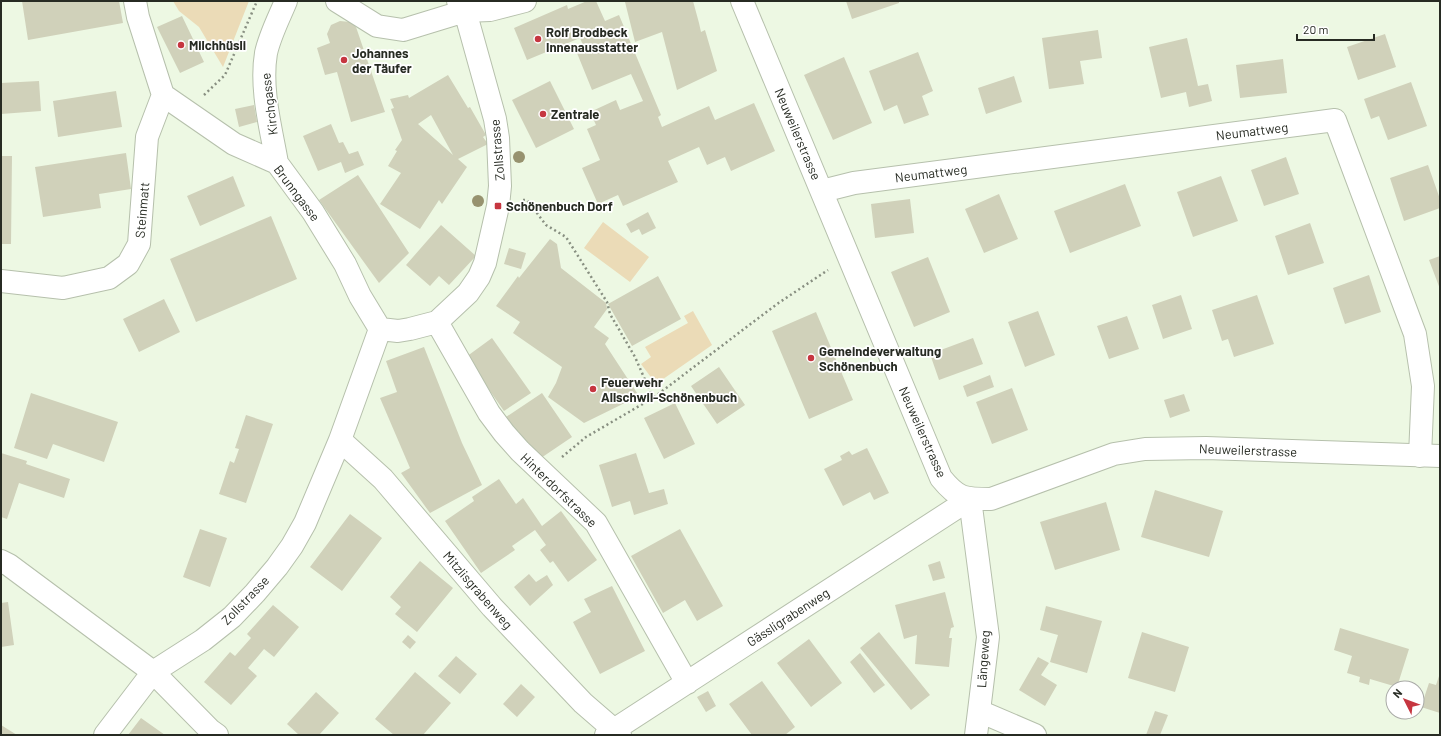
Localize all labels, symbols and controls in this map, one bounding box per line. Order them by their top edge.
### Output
scale bar [1297,16,1374,42]
text: 20 m [1303,22,1329,36]
place label: Rolf Brodbeck Innenausstatter [546,24,638,55]
marker: Rolf Brodbeck Innenausstatter [533,34,543,44]
place label: Milchhüsli [189,37,246,53]
marker: Milchhüsli [176,40,186,50]
place label: Johannes der Täufer [352,45,412,76]
marker: Johannes der Täufer [339,55,349,65]
street label: Kirchgasse [257,72,281,136]
street label: Neuweilerstrasse [771,86,825,182]
place label: Zentrale [551,106,599,122]
marker: Zentrale [538,109,548,119]
street label: Zollstrasse [486,118,508,181]
street label: Neumattweg [1215,119,1289,143]
street label: Neumattweg [894,161,968,185]
street label: Brunngasse [271,162,324,225]
street label: Steinmatt [132,181,152,239]
place label: Schönenbuch Dorf [506,198,613,214]
marker: Schönenbuch Dorf [493,201,503,211]
place label: Gemeindeverwaltung Schönenbuch [819,343,941,374]
marker: Gemeindeverwaltung Schönenbuch [806,353,816,363]
place label: Feuerwehr Allschwil-Schönenbuch [601,374,737,405]
marker: Feuerwehr Allschwil-Schönenbuch [588,384,598,394]
street label: Neuweilerstrasse [896,384,950,480]
street label: Neuweilerstrasse [1199,440,1297,460]
street label: Hinterdorfstrasse [517,450,601,531]
street label: Mitzlisgrabenweg [440,548,516,632]
street label: Zollstrasse [218,572,272,628]
street label: Gässligrabenweg [744,584,832,650]
street label: Längeweg [973,630,993,688]
north arrow [1385,680,1425,720]
text: N [1390,686,1404,700]

